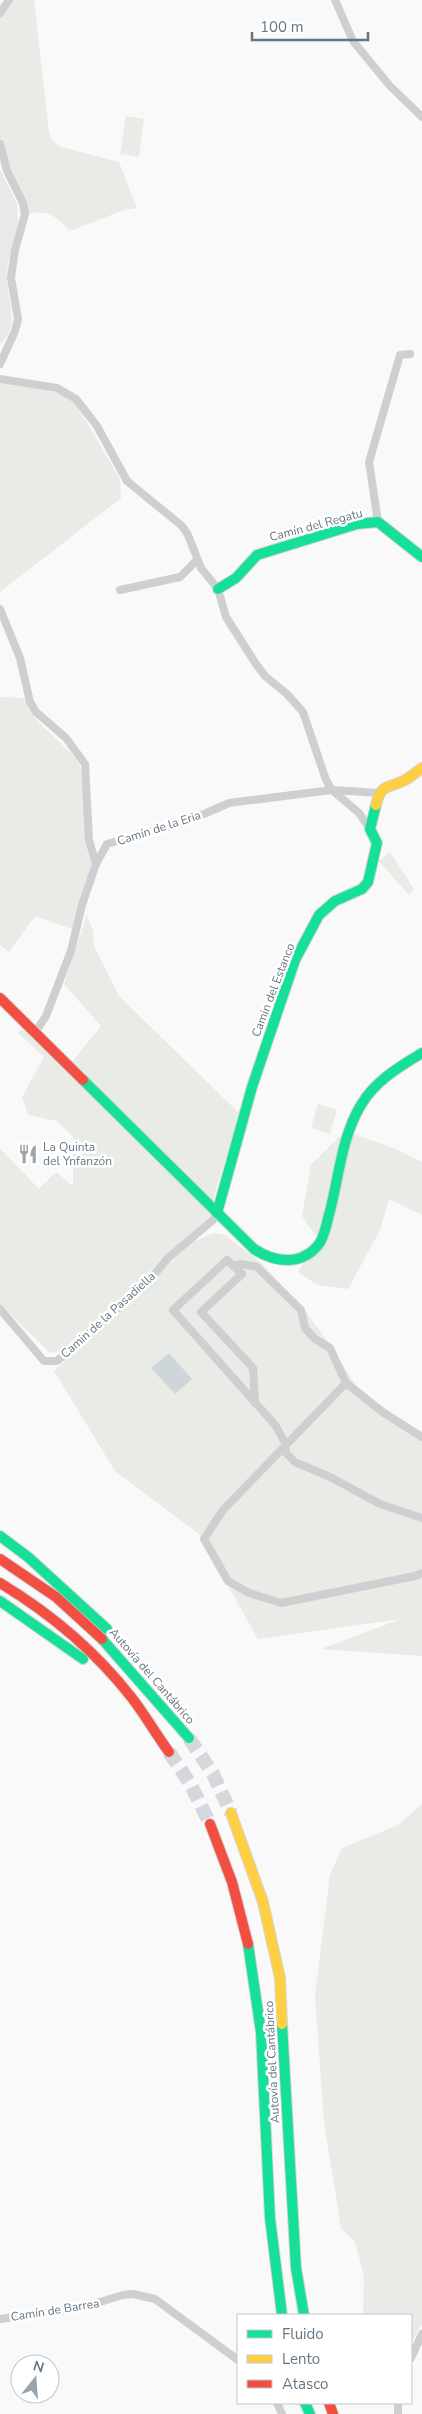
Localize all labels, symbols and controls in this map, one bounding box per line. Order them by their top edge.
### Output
scale bar [252,10,368,42]
text: 100 m [260,17,304,37]
street label: Camín del Regatu [268,505,364,545]
street label: Camín de la Eria [115,807,203,849]
street label: Camin del Estanco [248,940,298,1039]
place label: La Quinta del Ynfanzón [43,1139,112,1169]
restaurant icon: La Quinta del Ynfanzón [17,1143,39,1165]
street label: Camin de la Pasadiella [57,1268,159,1362]
street label: Autovía del Cantábrico [106,1625,198,1728]
street label: Autovía del Cantábrico [261,2000,283,2124]
street label: Camín de Barrea [10,2295,100,2325]
legend [237,2314,412,2404]
text: Fluido [282,2324,324,2344]
text: Lento [282,2349,320,2369]
north arrow [10,2354,60,2404]
text: N [31,2356,46,2378]
text: Atasco [282,2374,328,2394]

